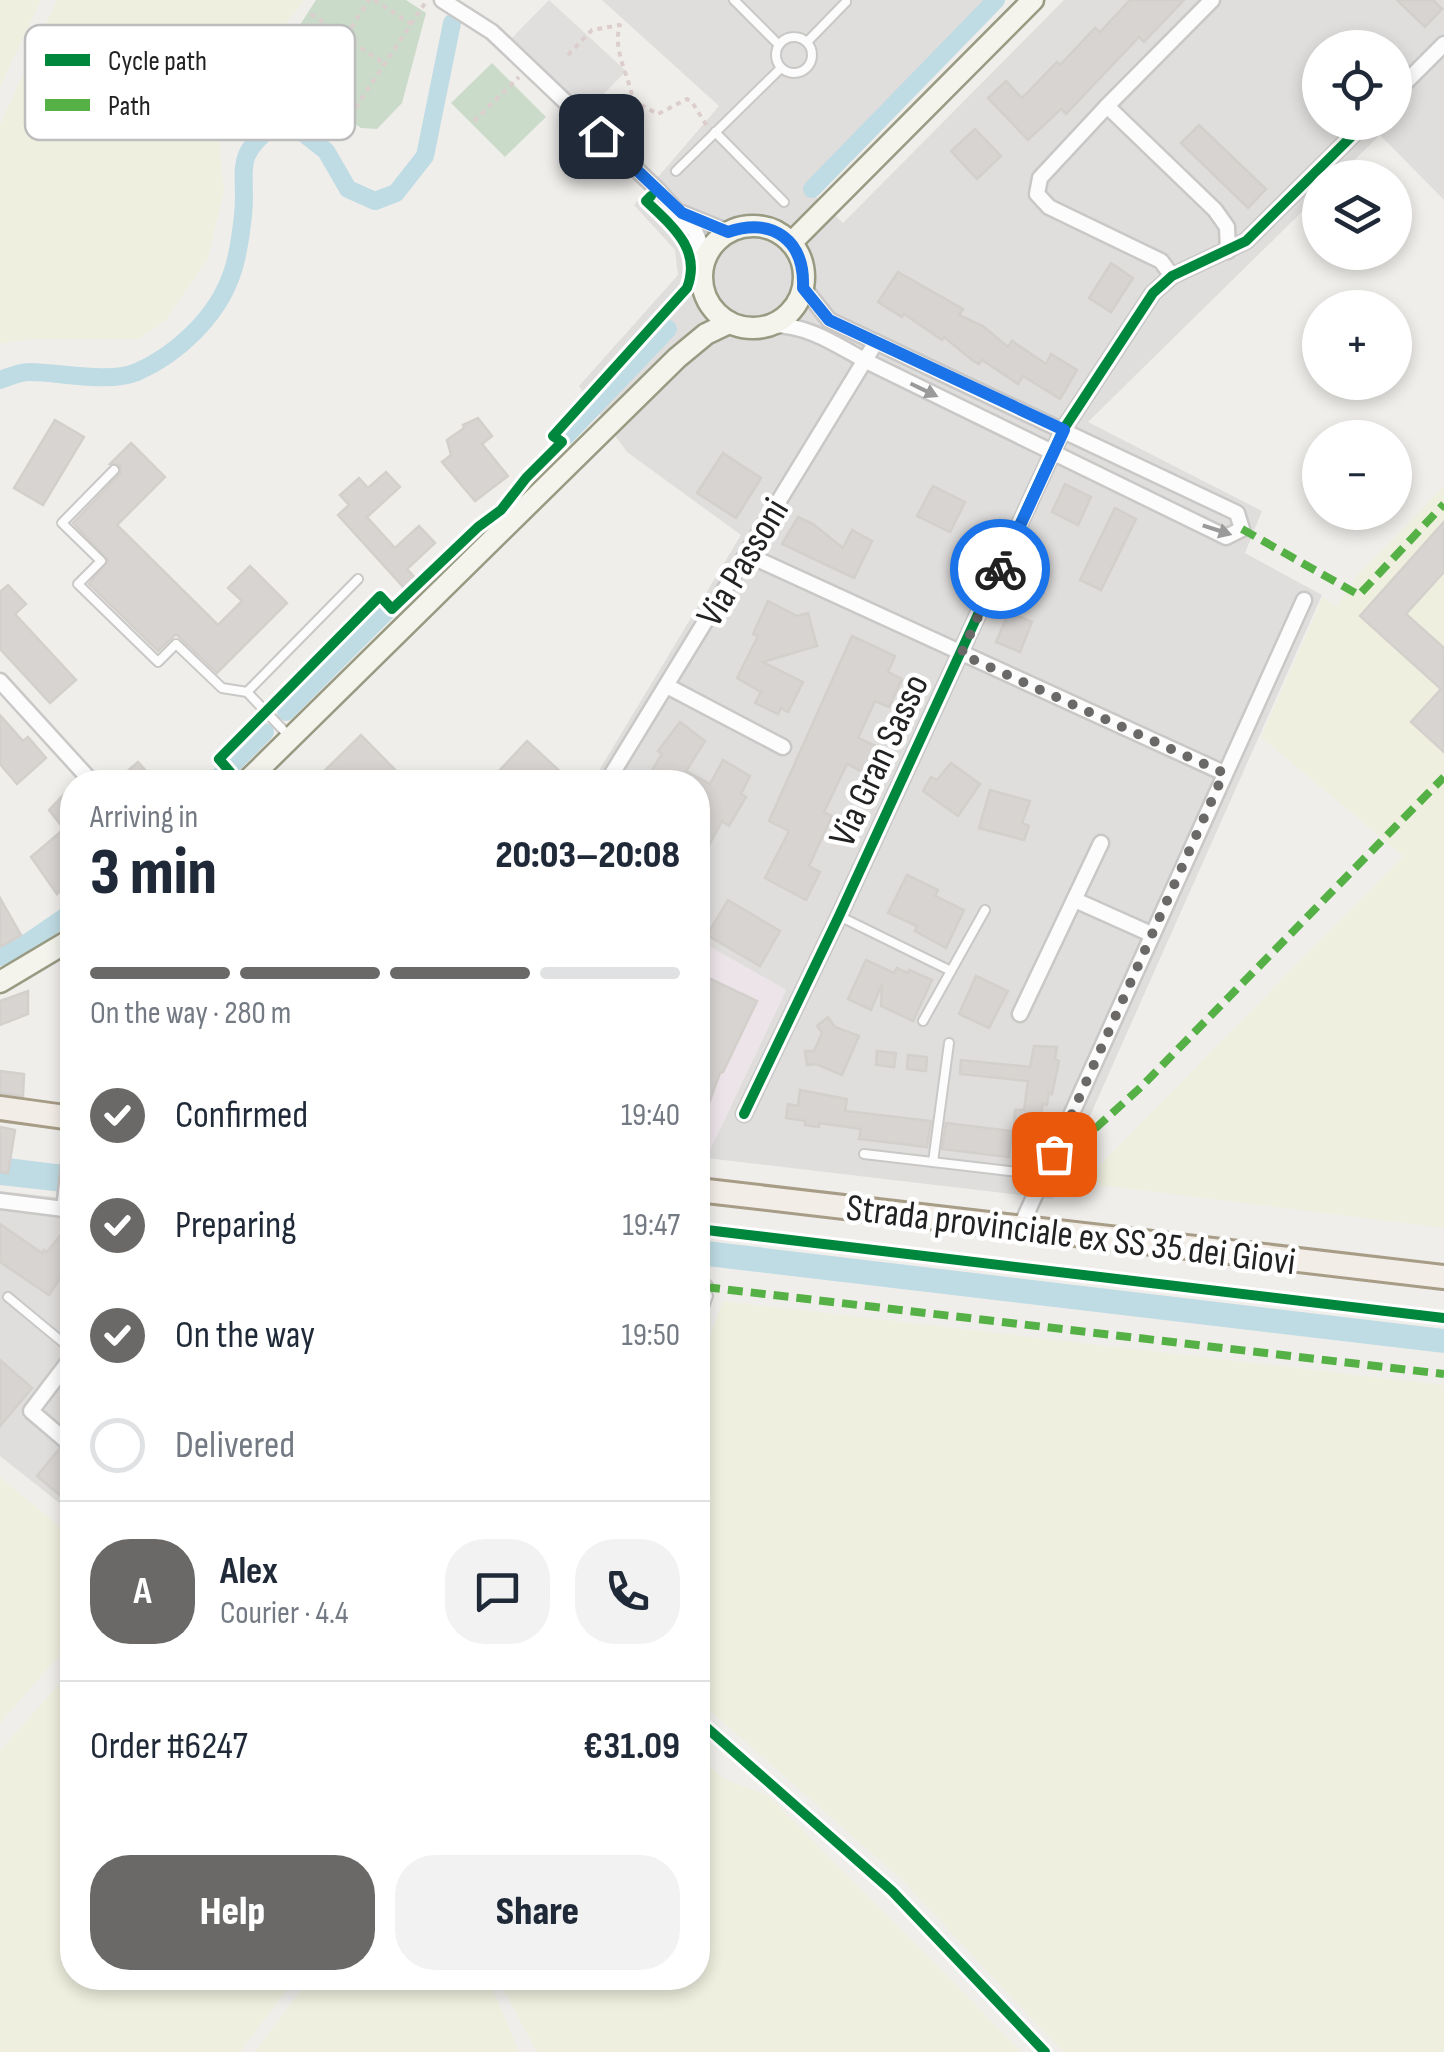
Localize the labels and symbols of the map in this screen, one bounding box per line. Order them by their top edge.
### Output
legend [25,25,355,140]
text: Cycle path [108,45,207,78]
text: Path [108,90,151,123]
pin [559,94,644,179]
one-way arrow [910,381,939,398]
street label: Via Passoni [688,491,799,635]
courier [950,519,1050,619]
one-way arrow [1202,523,1233,538]
street label: Via Gran Sasso [820,667,939,854]
pin [1012,1112,1097,1197]
street label: Strada provinciale ex SS 35 dei Giovi [844,1186,1298,1285]

